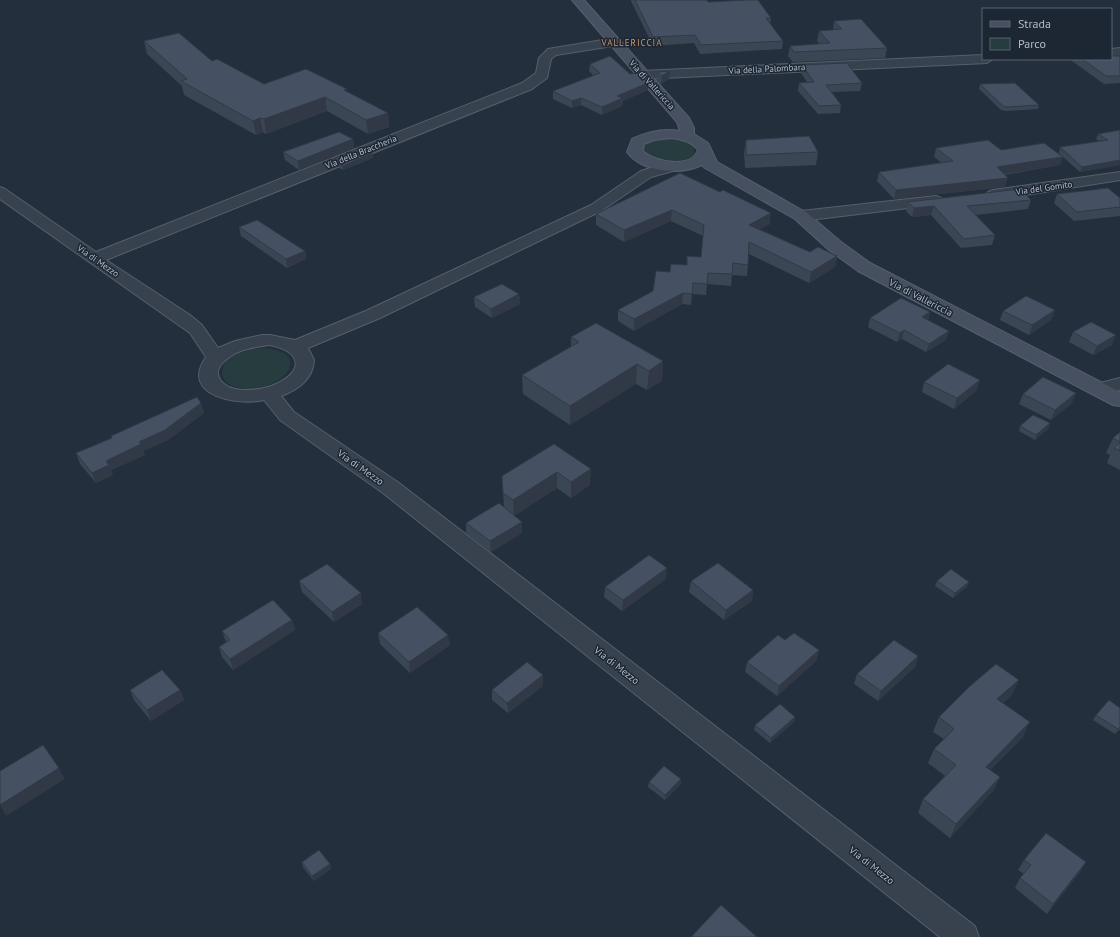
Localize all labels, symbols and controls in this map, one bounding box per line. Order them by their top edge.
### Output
legend [982,8,1112,60]
text: Strada [1018,16,1051,31]
text: Parco [1018,36,1046,51]
district label: VALLERICCIA [600,37,663,48]
street label: Via di Vallericcia [627,57,678,112]
street label: Via della Palombara [727,61,806,76]
street label: Via della Braccheria [323,132,398,171]
street label: Via del Gomito [1014,178,1073,197]
street label: Via di Mezzo [74,242,121,279]
street label: Via di Vallericcia [886,275,955,319]
street label: Via di Mezzo [334,446,386,488]
street label: Via di Mezzo [591,643,642,687]
street label: Via di Mezzo [846,843,897,887]

